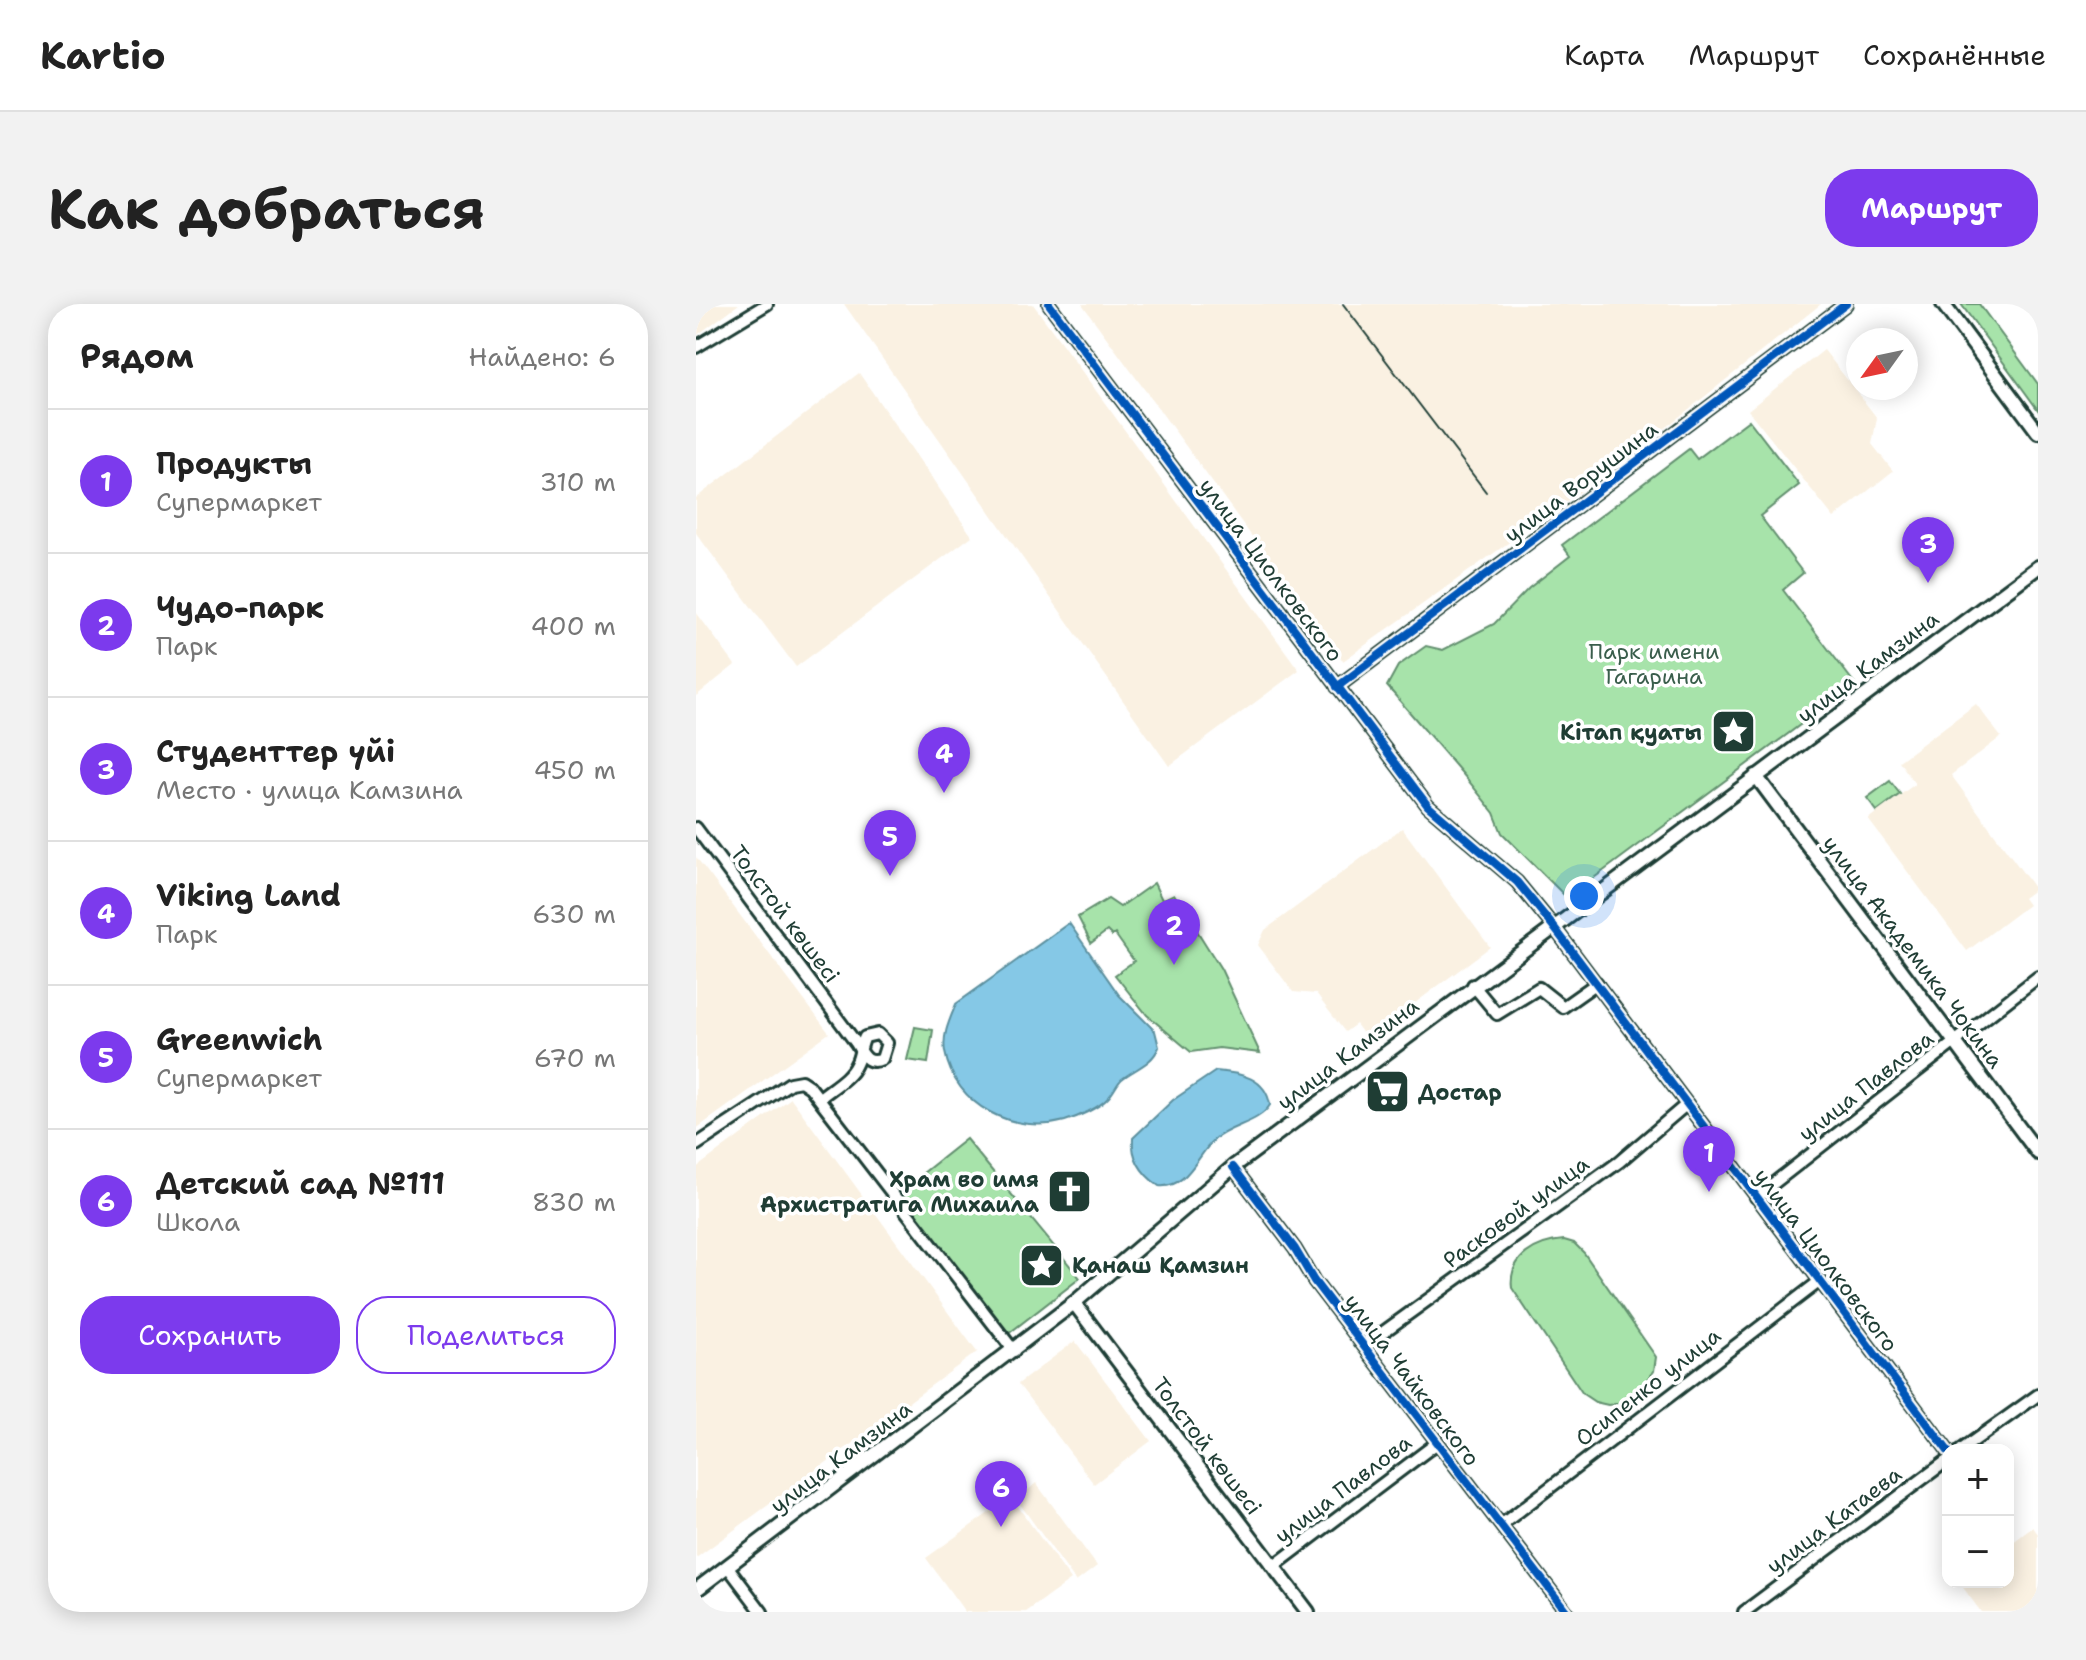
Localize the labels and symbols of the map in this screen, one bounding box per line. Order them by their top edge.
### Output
north arrow [1846,328,1918,400]
street label: улица Ворушина [1498,415,1664,549]
street label: улица Циолковского [1192,472,1350,668]
pin: 3 [1902,517,1954,583]
street label: улица Камзина [1791,604,1945,730]
park label: Парк имени Гагарина [1589,637,1719,691]
place icon: Кітап қуаты [1709,708,1757,756]
place label: Кітап қуаты [1560,718,1702,747]
pin: 4 [918,727,970,793]
pin: 5 [864,810,916,876]
street label: улица Академика Чокина [1816,830,2010,1074]
street label: Толстой көшесі [724,839,846,989]
your location [1564,876,1604,916]
pin: 2 [1148,899,1200,965]
street label: улица Камзина [1271,991,1425,1117]
street label: улица Павлова [1792,1024,1940,1148]
supermarket icon: Достар [1363,1068,1411,1116]
place label: Достар [1418,1078,1502,1107]
pin: 1 [1683,1126,1735,1192]
street label: Расковой улица [1437,1149,1595,1275]
street label: улица Циолковского [1747,1162,1905,1358]
place label: Храм во имя Архистратига Михаила [760,1165,1039,1219]
church icon: Храм во имя Архистратига Михаила [1046,1168,1094,1216]
place icon: Қанаш Қамзин [1017,1241,1065,1289]
place label: Қанаш Қамзин [1072,1251,1249,1280]
street label: улица Чайковского [1338,1288,1486,1472]
street label: Осипенко улица [1569,1321,1727,1453]
street label: Толстой көшесі [1146,1371,1268,1521]
street label: улица Камзина [764,1394,918,1520]
street label: улица Павлова [1269,1428,1418,1550]
street label: улица Катаева [1761,1460,1908,1580]
pin: 6 [975,1461,1027,1527]

